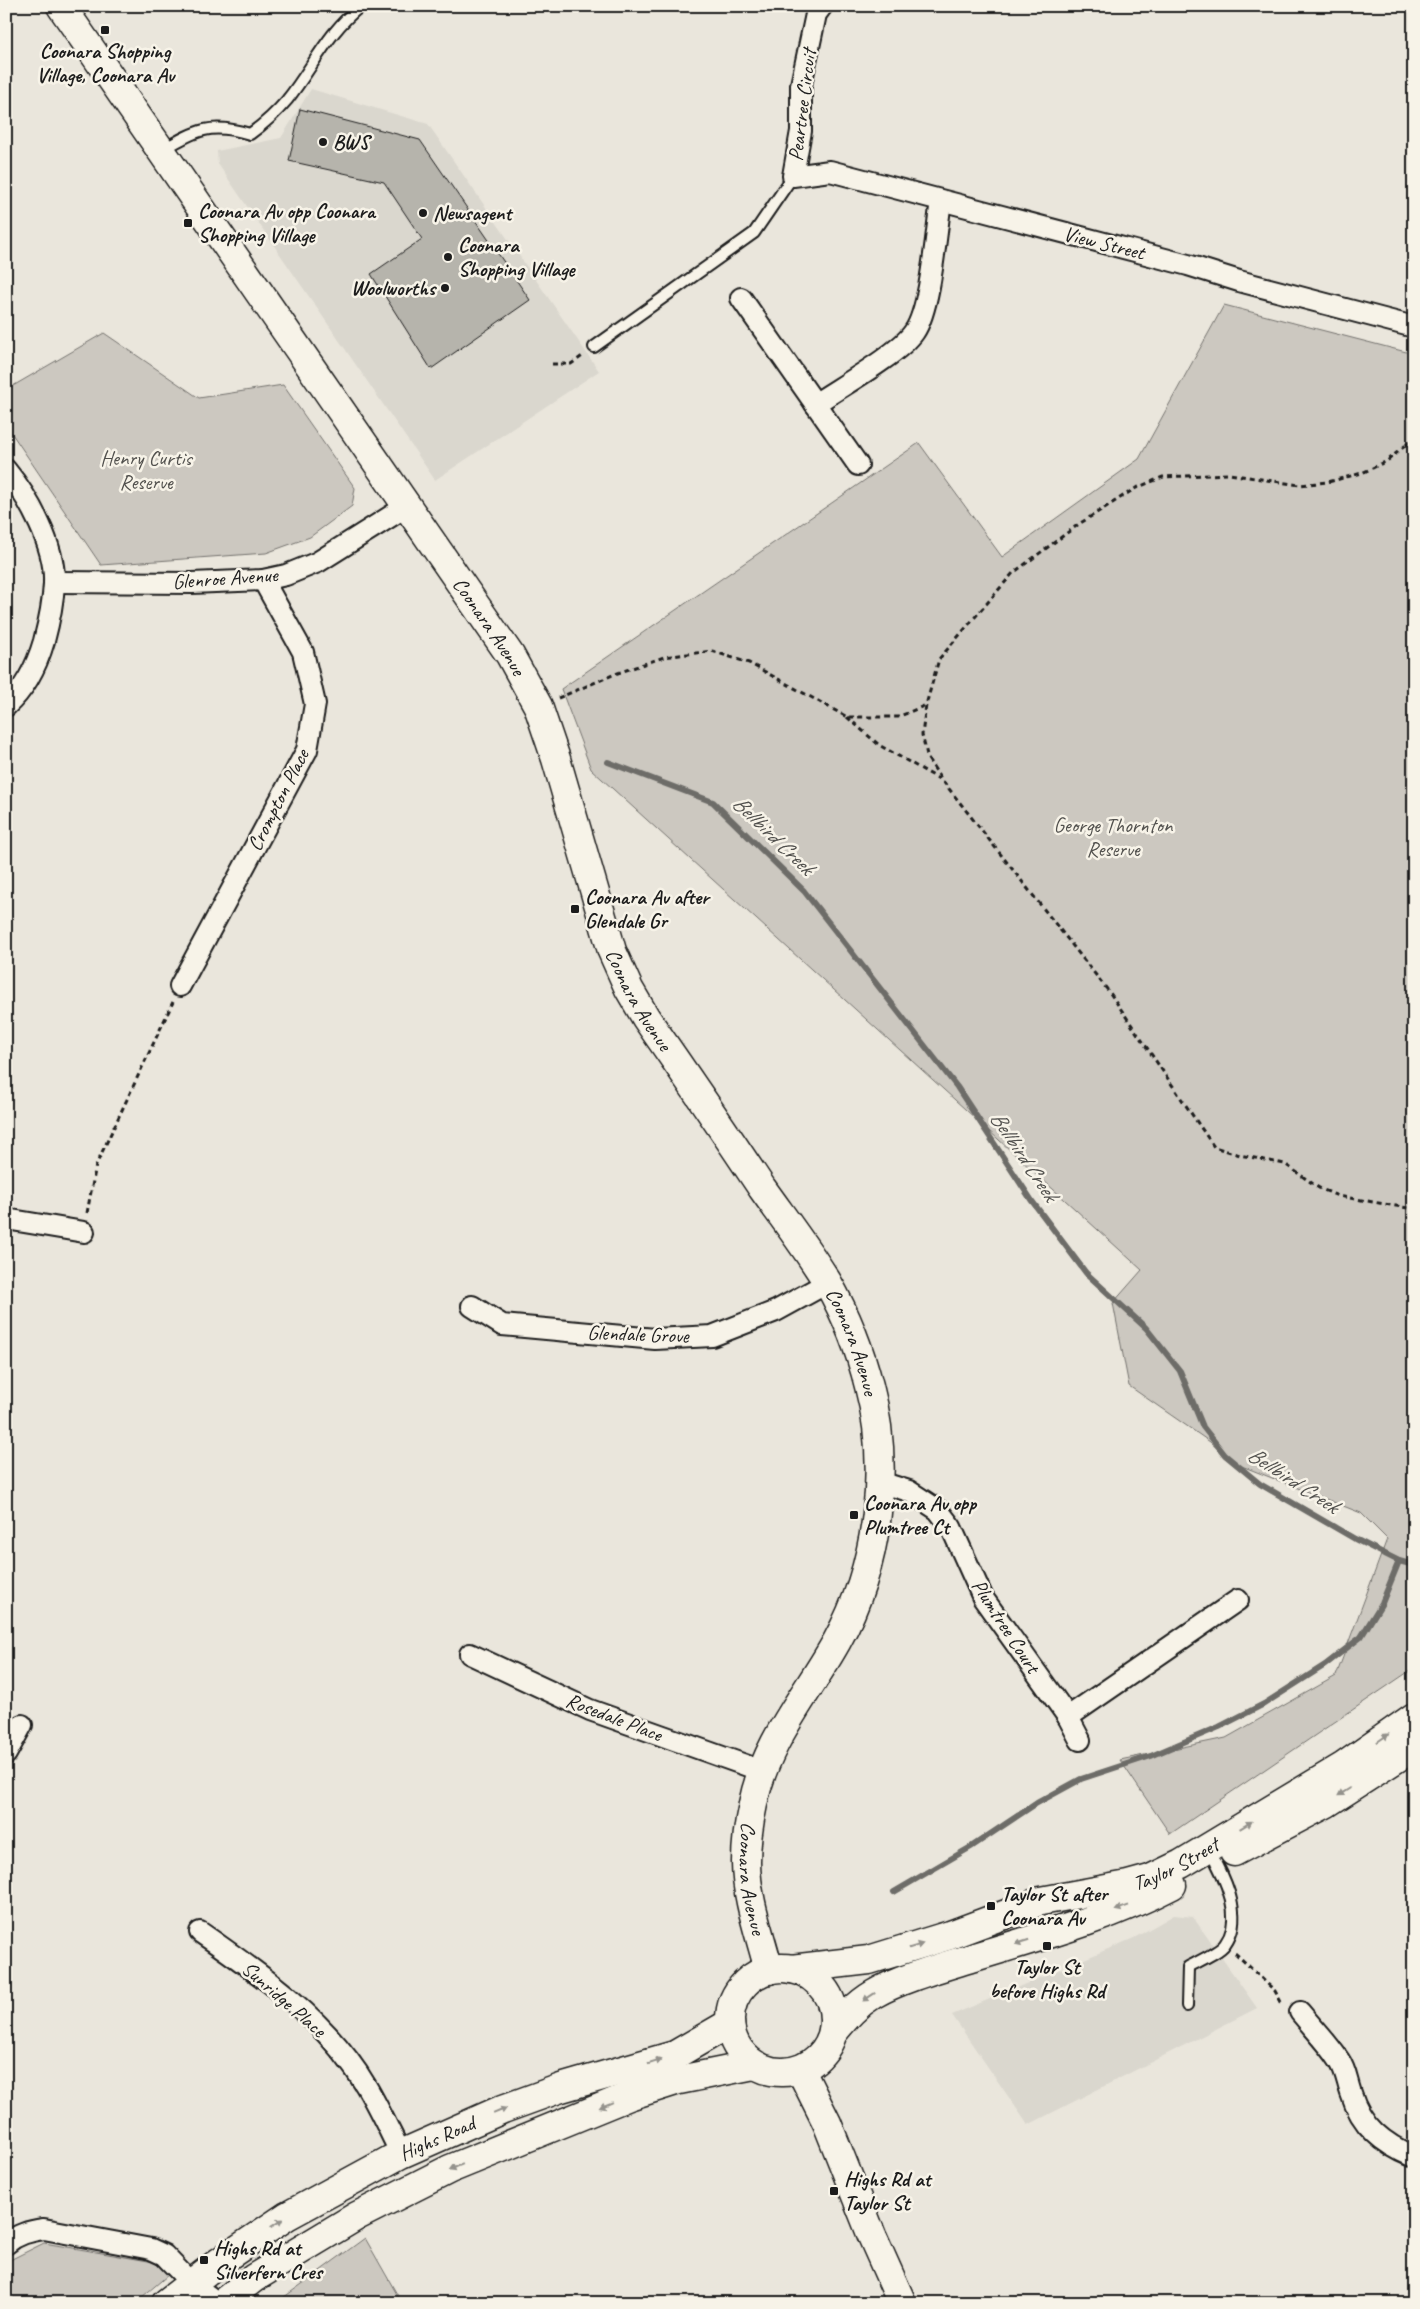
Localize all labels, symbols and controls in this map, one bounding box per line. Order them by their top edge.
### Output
marker: Coonara Shopping Village, Coonara Av [99,24,111,36]
place label: Coonara Shopping Village, Coonara Av [36,38,176,88]
street label: Peartree Circuit [782,44,822,163]
place label: BWS [333,129,372,155]
marker: BWS [317,136,329,148]
place label: Coonara Av opp Coonara Shopping Village [198,198,377,248]
place label: Newsagent [433,200,514,226]
marker: Newsagent [417,207,429,219]
marker: Coonara Av opp Coonara Shopping Village [182,217,194,229]
street label: View Street [1061,220,1149,266]
place label: Coonara Shopping Village [458,232,577,282]
marker: Coonara Shopping Village [442,251,454,263]
place label: Woolworths [351,275,438,301]
marker: Woolworths [439,282,451,294]
park label: Henry Curtis Reserve [100,445,194,495]
street label: Glenroe Avenue [172,561,280,595]
street label: Coonara Avenue [447,572,533,682]
street label: Crompton Place [241,743,316,855]
water label: Bellbird Creek [726,789,822,883]
park label: George Thornton Reserve [1054,812,1173,862]
place label: Coonara Av after Glendale Gr [585,884,711,934]
marker: Coonara Av after Glendale Gr [569,903,581,915]
street label: Coonara Avenue [600,945,679,1057]
water label: Bellbird Creek [984,1106,1066,1210]
street label: Coonara Avenue [820,1283,884,1400]
street label: Glendale Grove [587,1319,690,1349]
water label: Bellbird Creek [1242,1440,1347,1522]
place label: Coonara Av opp Plumtree Ct [864,1490,978,1540]
marker: Coonara Av opp Plumtree Ct [848,1509,860,1521]
street label: Plumtree Court [966,1574,1047,1680]
street label: Rosedale Place [562,1687,667,1748]
one-way arrow [1377,1733,1390,1743]
one-way arrow [1337,1788,1350,1797]
street label: Coonara Avenue [733,1821,772,1940]
one-way arrow [1240,1821,1253,1830]
street label: Taylor Street [1130,1830,1226,1896]
place label: Taylor St after Coonara Av [1001,1881,1110,1931]
marker: Taylor St after Coonara Av [985,1900,997,1912]
one-way arrow [1115,1905,1130,1912]
one-way arrow [1014,1939,1029,1946]
marker: Taylor St before Highs Rd [1041,1940,1053,1952]
one-way arrow [908,1941,923,1949]
place label: Taylor St before Highs Rd [990,1954,1108,2004]
street label: Sunridge Place [237,1955,332,2043]
one-way arrow [863,1992,876,2002]
one-way arrow [647,2058,662,2065]
one-way arrow [599,2102,614,2109]
one-way arrow [493,2107,508,2115]
street label: Highs Road [395,2109,482,2166]
one-way arrow [449,2163,463,2171]
place label: Highs Rd at Taylor St [844,2166,934,2216]
marker: Highs Rd at Taylor St [828,2185,840,2197]
one-way arrow [270,2218,283,2228]
place label: Highs Rd at Silverfern Cres [214,2235,324,2285]
marker: Highs Rd at Silverfern Cres [198,2254,210,2266]

